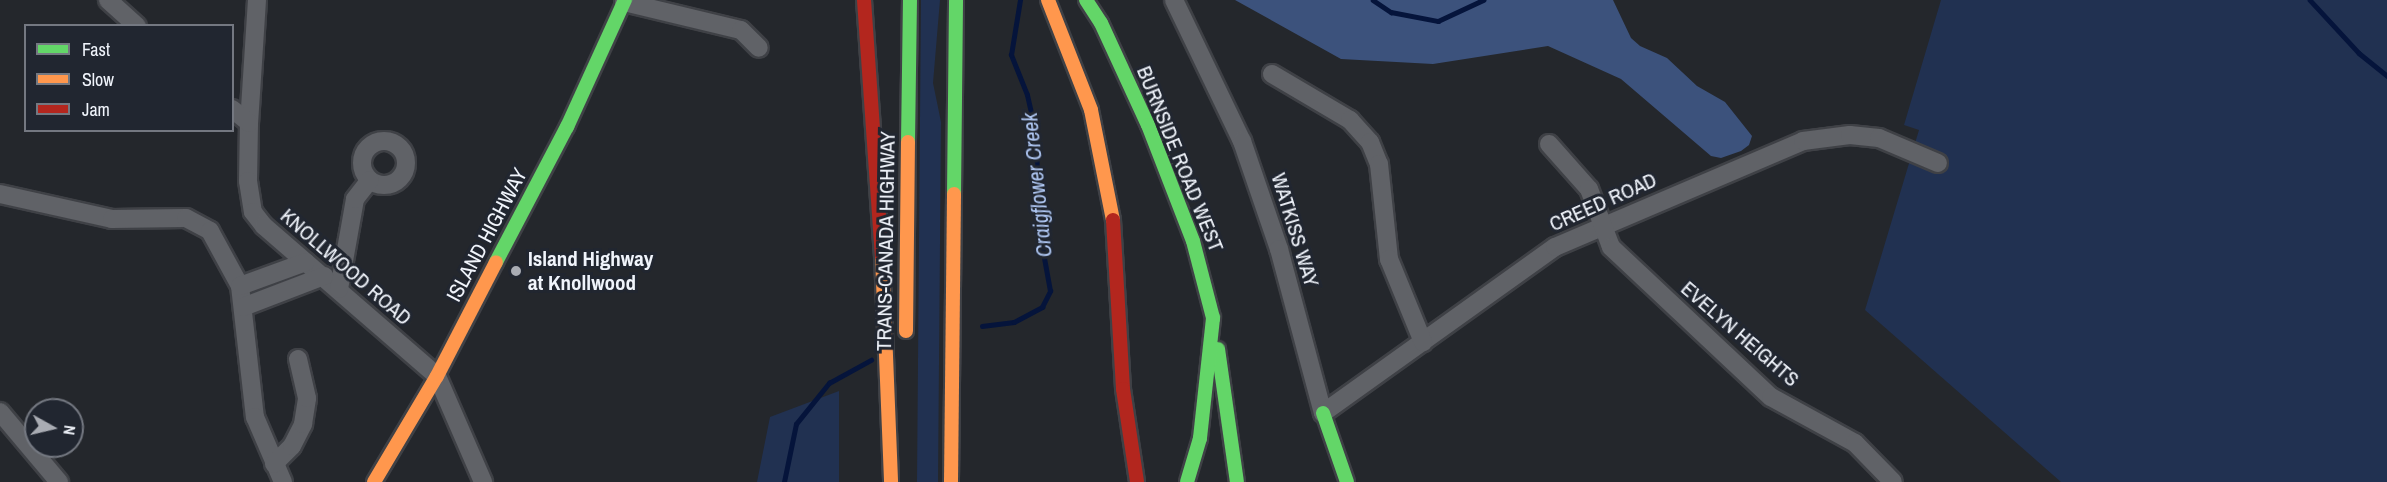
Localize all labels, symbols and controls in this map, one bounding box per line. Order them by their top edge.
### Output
legend [24,24,234,132]
text: Fast [82,37,110,62]
street label: BURNSIDE ROAD WEST [1131,62,1229,256]
text: Slow [82,67,114,92]
text: Jam [82,97,110,122]
water label: Craigflower Creek [1016,111,1058,259]
street label: TRANS-CANADA HIGHWAY [871,130,901,352]
street label: ISLAND HIGHWAY [441,164,533,306]
street label: CREED ROAD [1545,167,1661,237]
street label: WATKISS WAY [1266,170,1324,290]
street label: KNOLLWOOD ROAD [275,203,417,331]
place label: Island Highway at Knollwood [528,246,653,296]
marker: Island Highway at Knollwood [509,264,523,278]
street label: EVELYN HEIGHTS [1676,276,1804,392]
north arrow [24,398,84,458]
text: N [58,424,81,436]

